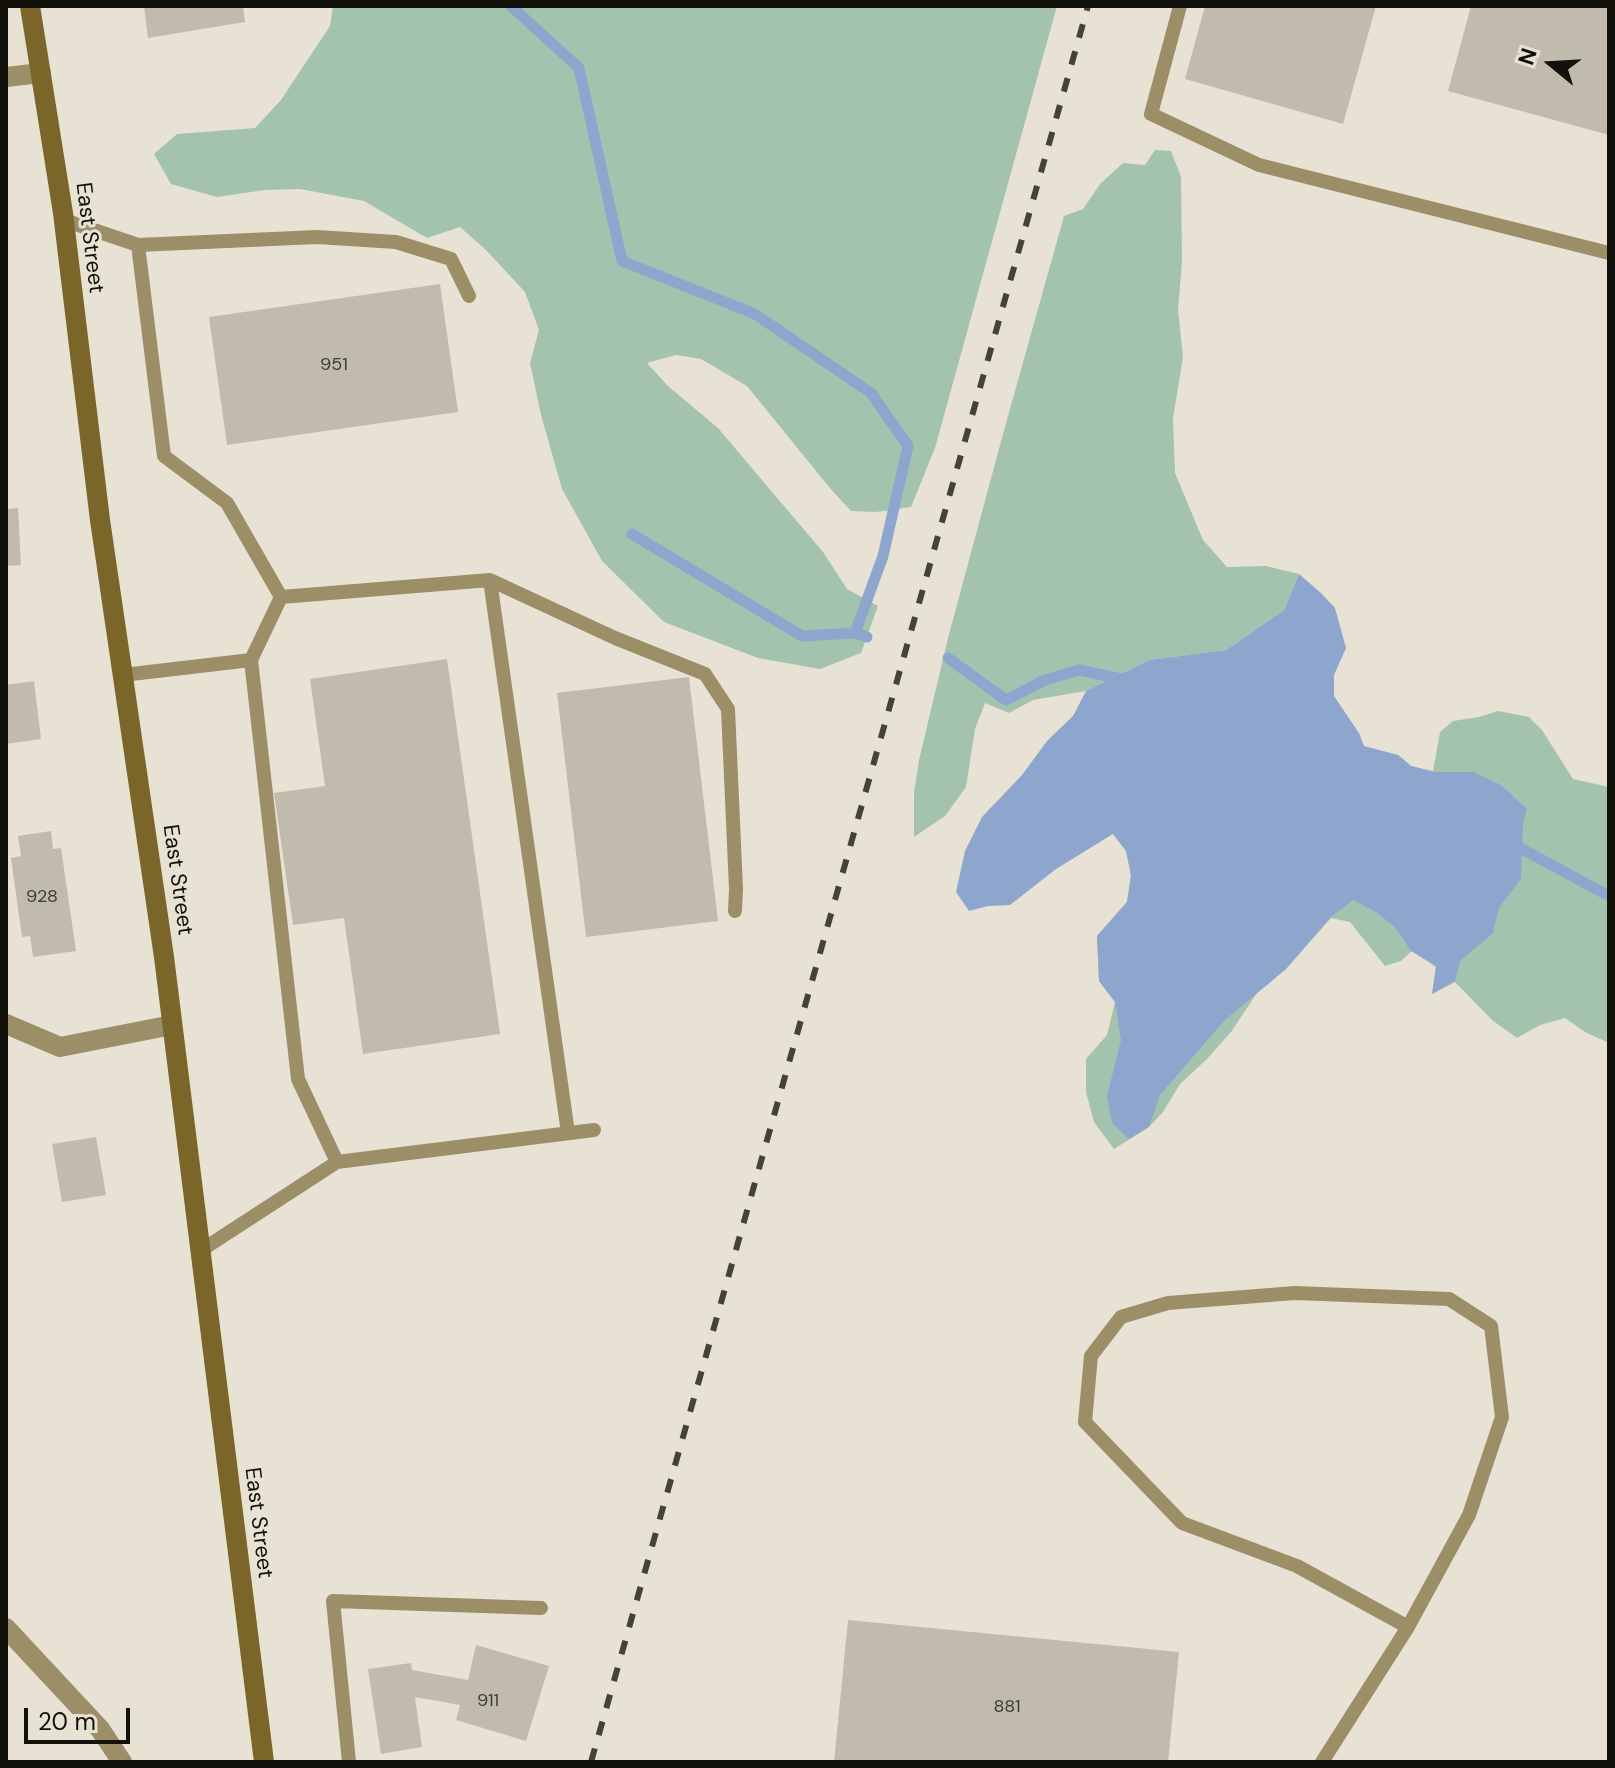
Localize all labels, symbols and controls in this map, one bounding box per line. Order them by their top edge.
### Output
north arrow [1511,24,1591,104]
text: N [1511,44,1544,69]
street label: East Street [69,181,109,295]
house number: 951 [320,354,348,376]
street label: East Street [156,823,198,937]
house number: 928 [26,886,58,908]
street label: East Street [238,1466,278,1580]
house number: 911 [477,1690,499,1712]
scale bar [28,1692,134,1742]
house number: 881 [993,1696,1021,1718]
text: 20 m [38,1706,96,1737]

